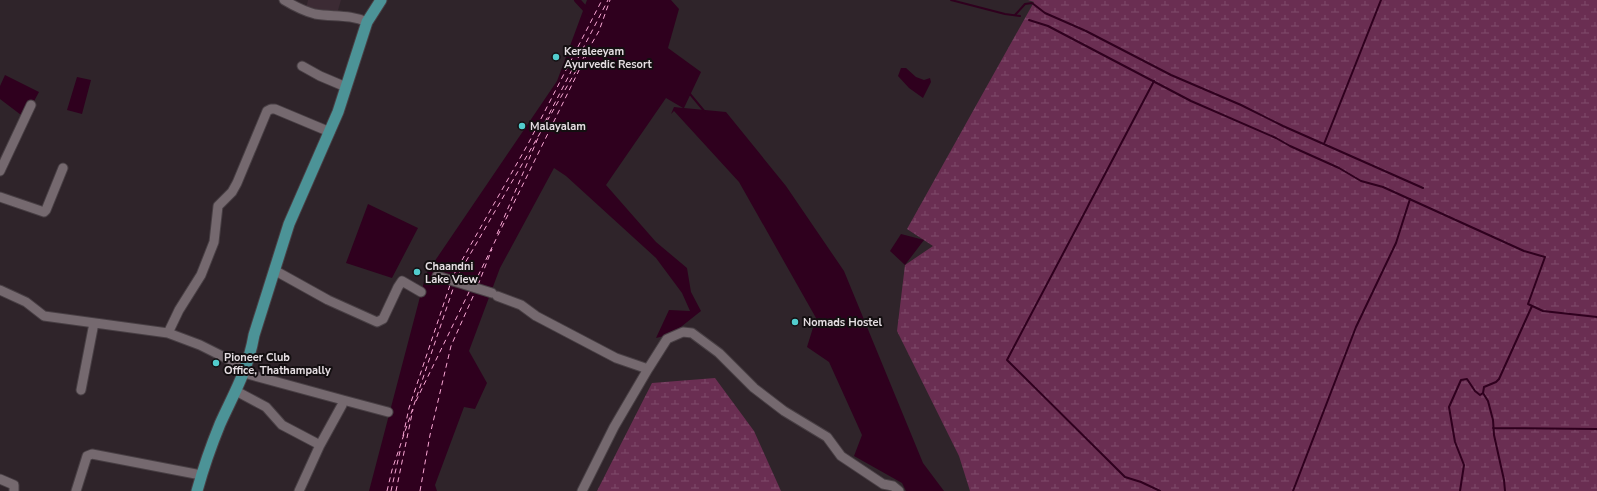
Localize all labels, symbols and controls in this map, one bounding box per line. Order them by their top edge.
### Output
place label: Keraleeyam Ayurvedic Resort [564,44,653,72]
marker: Keraleeyam Ayurvedic Resort [551,52,561,62]
place label: Malayalam [530,119,586,134]
marker: Malayalam [517,121,527,131]
place label: Chaandni Lake View [425,259,478,287]
marker: Chaandni Lake View [412,267,422,277]
place label: Nomads Hostel [803,315,882,330]
marker: Nomads Hostel [790,317,800,327]
place label: Pioneer Club Office, Thathampally [224,350,331,378]
marker: Pioneer Club Office, Thathampally [211,358,221,368]

